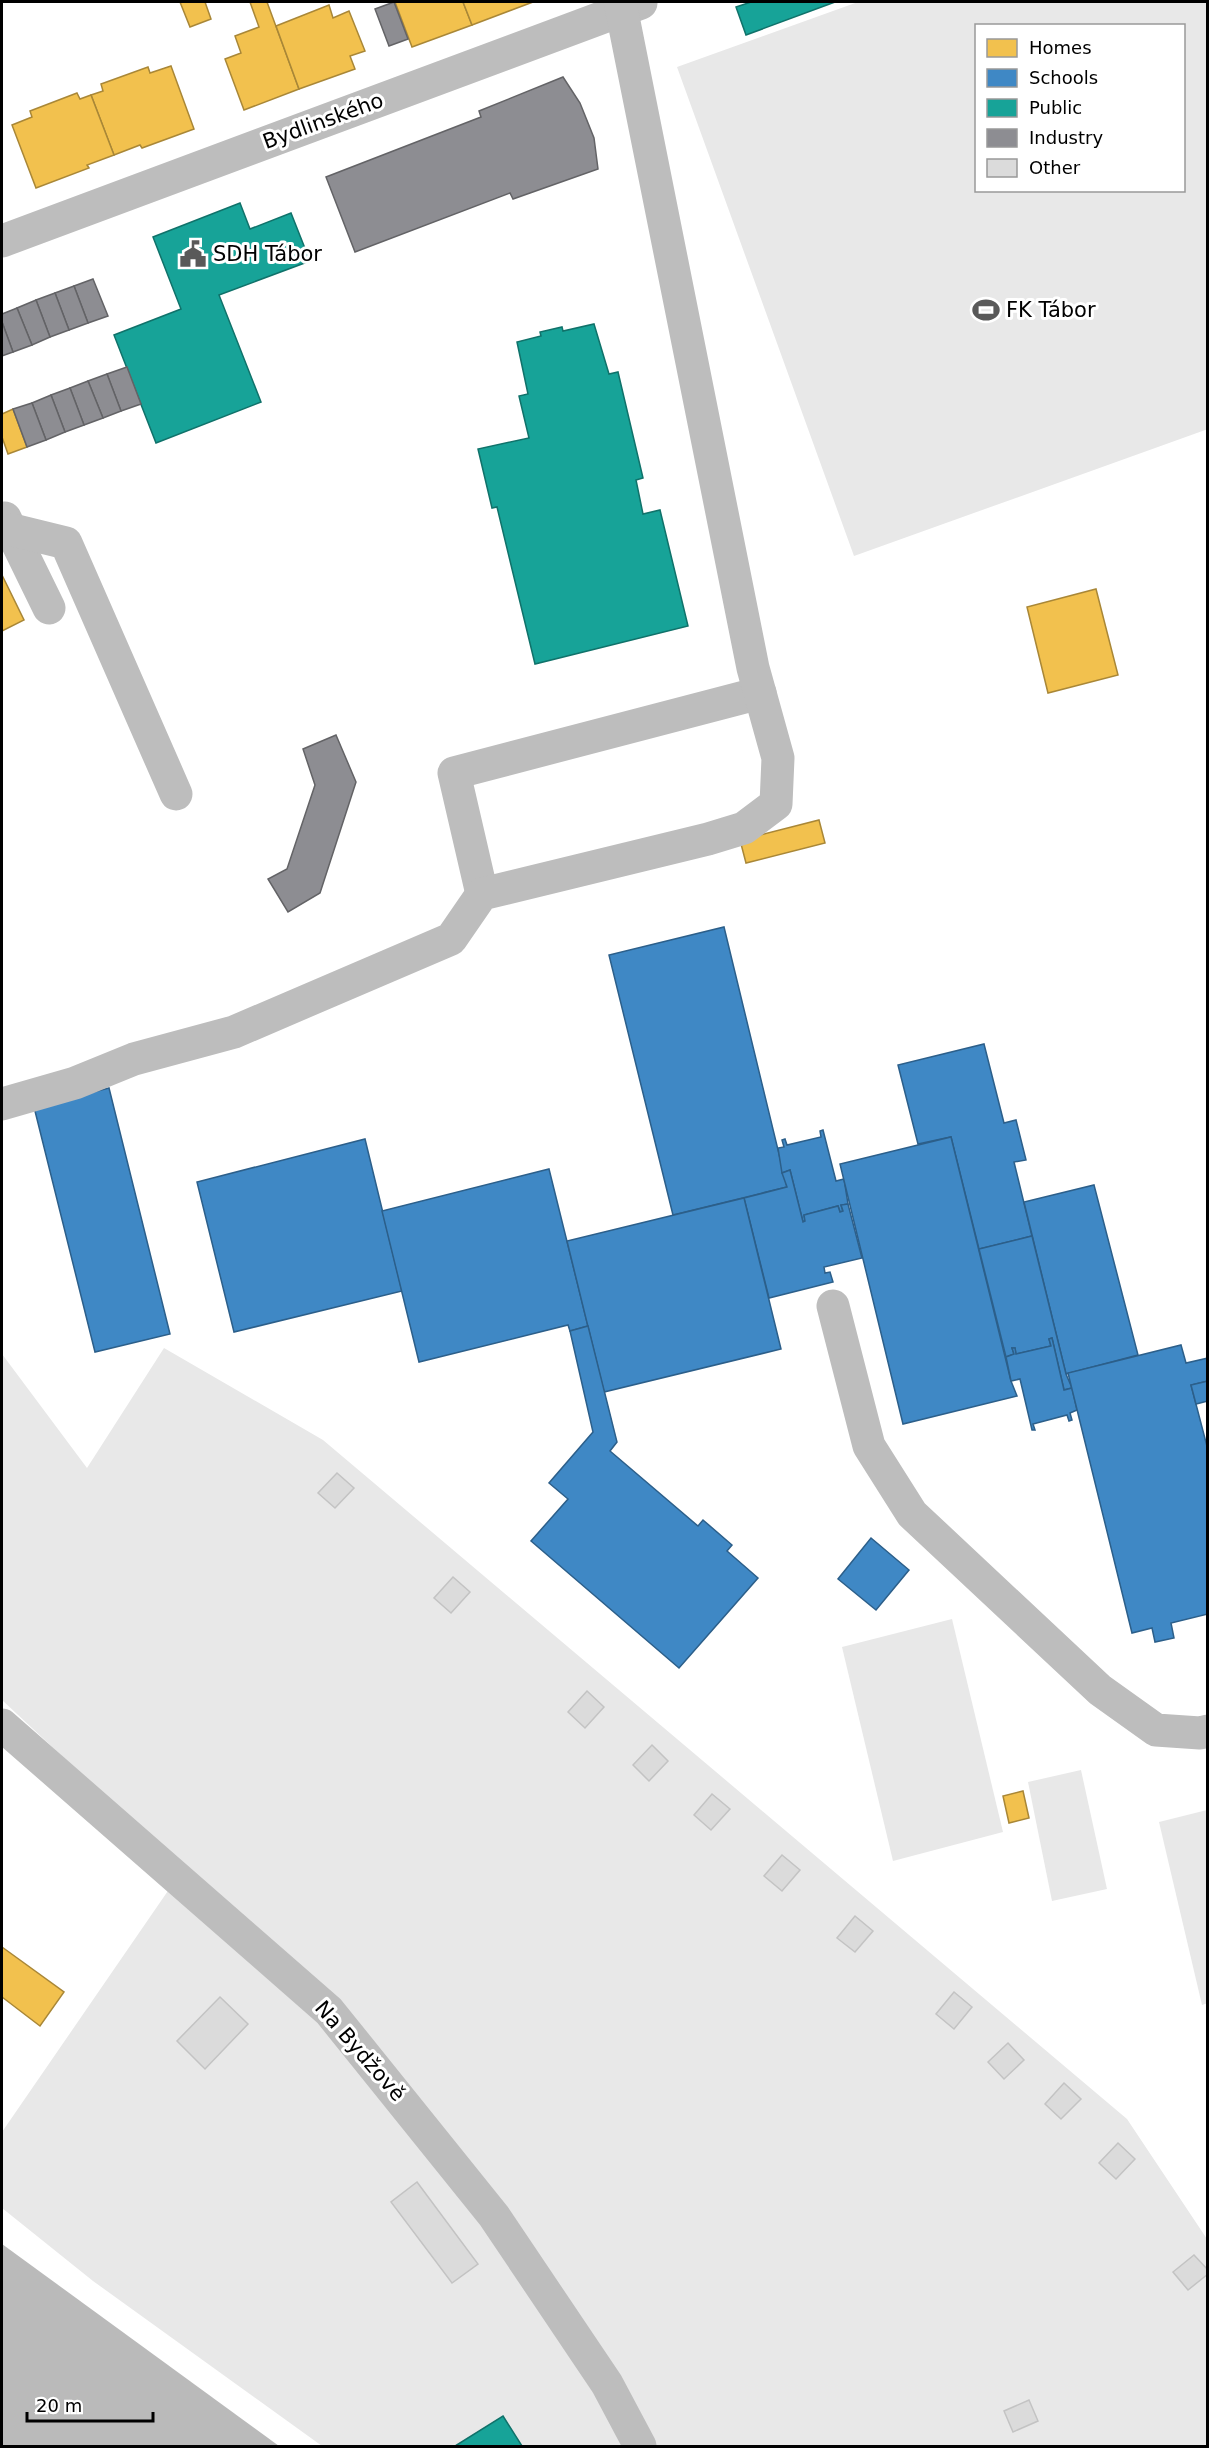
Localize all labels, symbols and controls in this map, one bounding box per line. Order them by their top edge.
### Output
legend [975,24,1185,192]
text: Homes [1029,37,1092,58]
text: Schools [1029,67,1098,88]
street label: Bydlinského [259,88,387,154]
text: Public [1029,97,1082,118]
text: Industry [1029,127,1103,148]
text: Other [1029,157,1081,178]
public building icon: SDH Tábor [178,239,208,269]
place label: SDH Tábor [213,242,322,266]
sports icon: FK Tábor [971,295,1001,325]
place label: FK Tábor [1006,298,1096,322]
street label: Na Bydžově [310,1996,410,2106]
scale bar [27,2385,153,2423]
text: 20 m [36,2395,82,2416]

